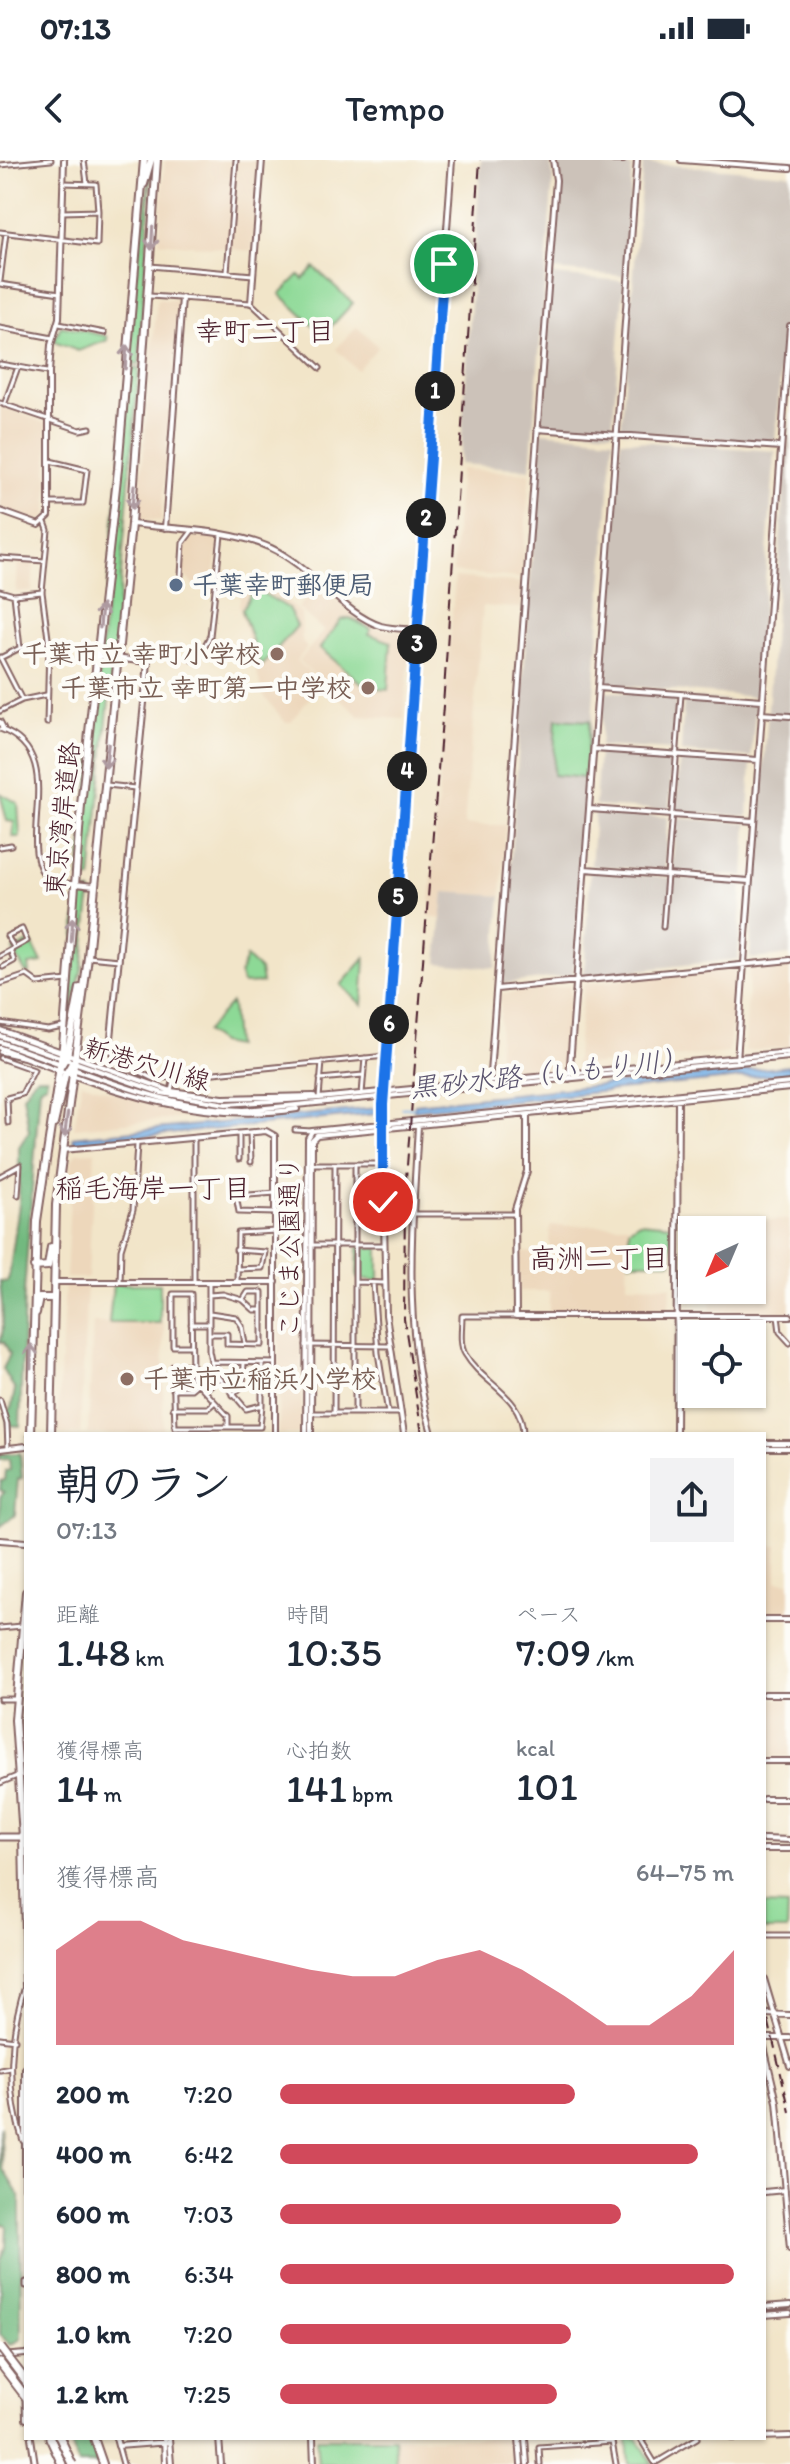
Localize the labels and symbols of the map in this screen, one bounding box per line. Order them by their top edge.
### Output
one-way arrow [144,224,159,251]
pin [410,230,478,298]
district label: 幸町二丁目 [195,314,335,348]
one-way arrow [119,344,134,371]
pin: 1 [415,371,455,411]
one-way arrow [125,483,140,510]
pin: 2 [406,498,446,538]
place label: 千葉幸町郵便局 [192,569,374,601]
marker: 千葉幸町郵便局 [167,576,185,594]
one-way arrow [93,603,108,630]
pin: 3 [397,624,437,664]
place label: 千葉市立 幸町小学校 [21,638,261,670]
marker: 千葉市立 幸町小学校 [268,645,286,663]
place label: 千葉市立 幸町第一中学校 [60,672,352,704]
marker: 千葉市立 幸町第一中学校 [359,679,377,697]
street label: 東京湾岸道路 [38,740,86,898]
one-way arrow [100,742,115,769]
pin: 4 [387,751,427,791]
pin: 5 [378,877,418,917]
one-way arrow [65,917,80,944]
pin: 6 [369,1004,409,1044]
street label: 新港穴川線 [80,1031,214,1097]
water label: 黒砂水路（いもり川） [408,1041,690,1105]
one-way arrow [58,1112,73,1138]
street label: こじま公園通り [273,1156,305,1338]
pin [349,1168,417,1236]
district label: 稲毛海岸一丁目 [55,1171,251,1205]
north arrow [678,1216,766,1304]
district label: 高洲二丁目 [529,1241,669,1275]
one-way arrow [23,1343,39,1370]
place label: 千葉市立稲浜小学校 [143,1363,377,1395]
marker: 千葉市立稲浜小学校 [118,1370,136,1388]

